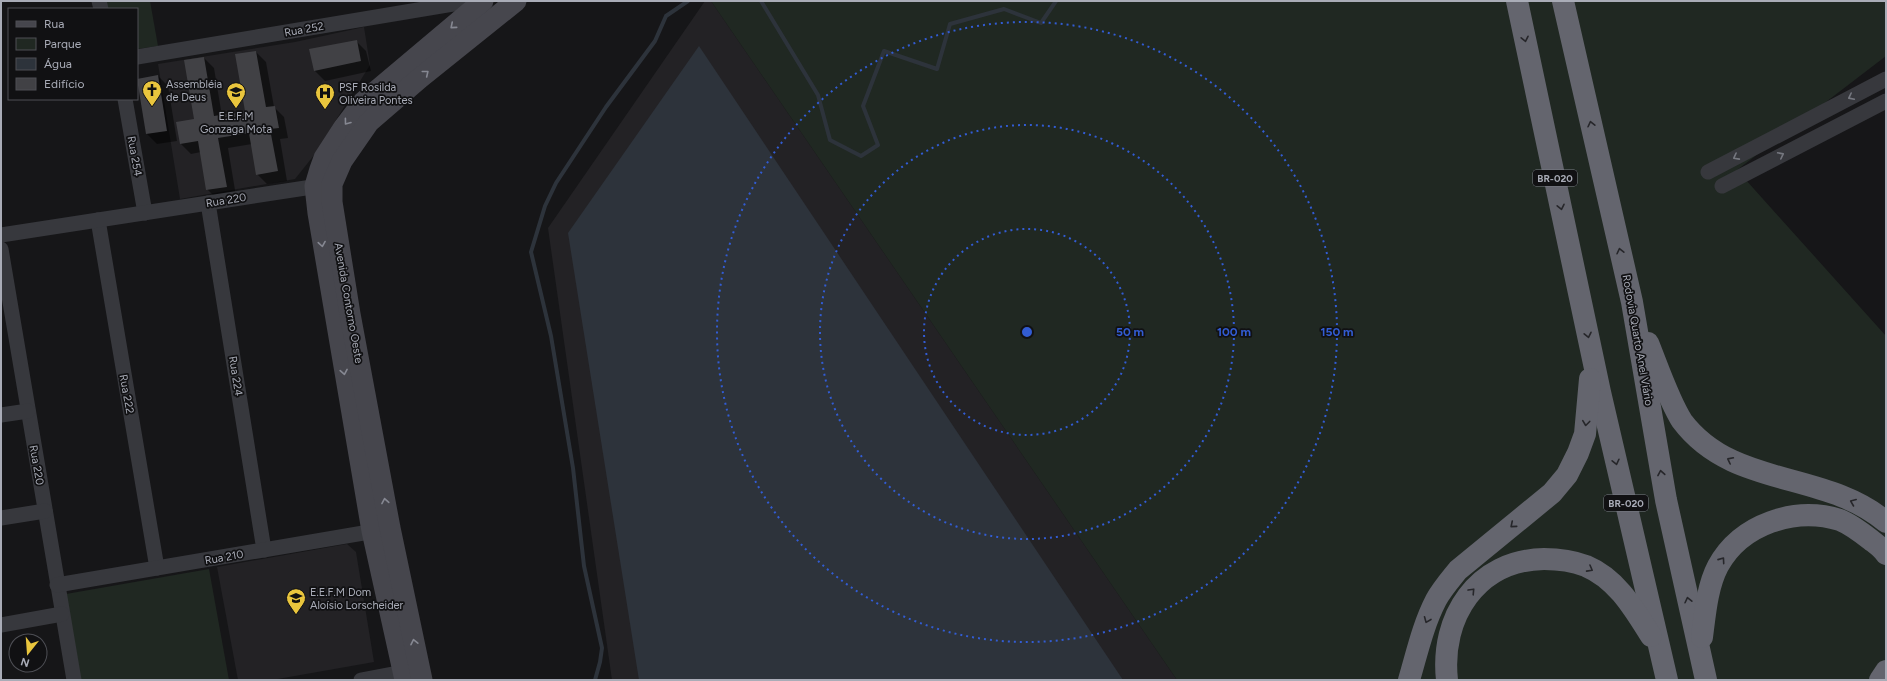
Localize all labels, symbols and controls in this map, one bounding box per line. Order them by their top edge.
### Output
legend [8,8,138,100]
text: Rua [44,17,64,31]
street label: Rua 252 [283,20,325,39]
one-way arrow [451,21,458,28]
one-way arrow [1521,36,1529,42]
text: Parque [44,37,82,51]
text: Água [44,57,72,71]
one-way arrow [421,71,429,78]
text: Edifício [44,77,84,91]
place label: Assembléia de Deus [166,78,222,104]
church icon: Assembléia de Deus [141,79,163,107]
school or university icon: E.E.F.M Gonzaga Mota [225,81,247,109]
place label: PSF Rosilda Oliveira Pontes [339,81,413,107]
hospital icon: PSF Rosilda Oliveira Pontes [314,82,336,110]
one-way arrow [1848,92,1856,100]
place label: E.E.F.M Gonzaga Mota [200,110,272,136]
one-way arrow [345,118,352,125]
one-way arrow [1588,121,1596,127]
street label: Rua 254 [125,135,144,177]
one-way arrow [1733,152,1740,160]
one-way arrow [1777,152,1784,160]
road number: BR-020 [1533,170,1577,186]
street label: Rua 220 [205,191,247,210]
one-way arrow [1556,204,1564,211]
one-way arrow [318,241,326,247]
street label: Avenida Contorno Oeste [332,242,366,364]
one-way arrow [1617,247,1625,254]
street label: Rodovia Quarto Anel Viário [1620,273,1655,407]
centre of rings [1020,325,1034,339]
text: 50 m [1116,325,1144,339]
text: 100 m [1217,325,1251,339]
text: 150 m [1320,325,1354,339]
one-way arrow [1583,331,1591,338]
street label: Rua 224 [226,355,245,397]
one-way arrow [339,369,348,375]
street label: Rua 222 [117,373,136,415]
one-way arrow [1582,420,1591,426]
street label: Rua 220 [27,444,46,486]
one-way arrow [1727,458,1734,465]
one-way arrow [1612,459,1620,466]
one-way arrow [1658,470,1666,476]
road number: BR-020 [1604,495,1648,511]
one-way arrow [381,498,390,504]
one-way arrow [1849,498,1856,506]
one-way arrow [1511,521,1518,528]
street label: Rua 210 [204,548,244,567]
one-way arrow [1717,558,1724,565]
one-way arrow [1586,564,1594,572]
place label: E.E.F.M Dom Aloísio Lorscheider [310,586,404,612]
school or university icon: E.E.F.M Dom Aloísio Lorscheider [285,587,307,615]
one-way arrow [1467,589,1474,596]
one-way arrow [1685,597,1693,603]
one-way arrow [1424,616,1432,623]
north arrow [8,633,48,673]
one-way arrow [411,639,419,645]
text: N [19,655,31,670]

